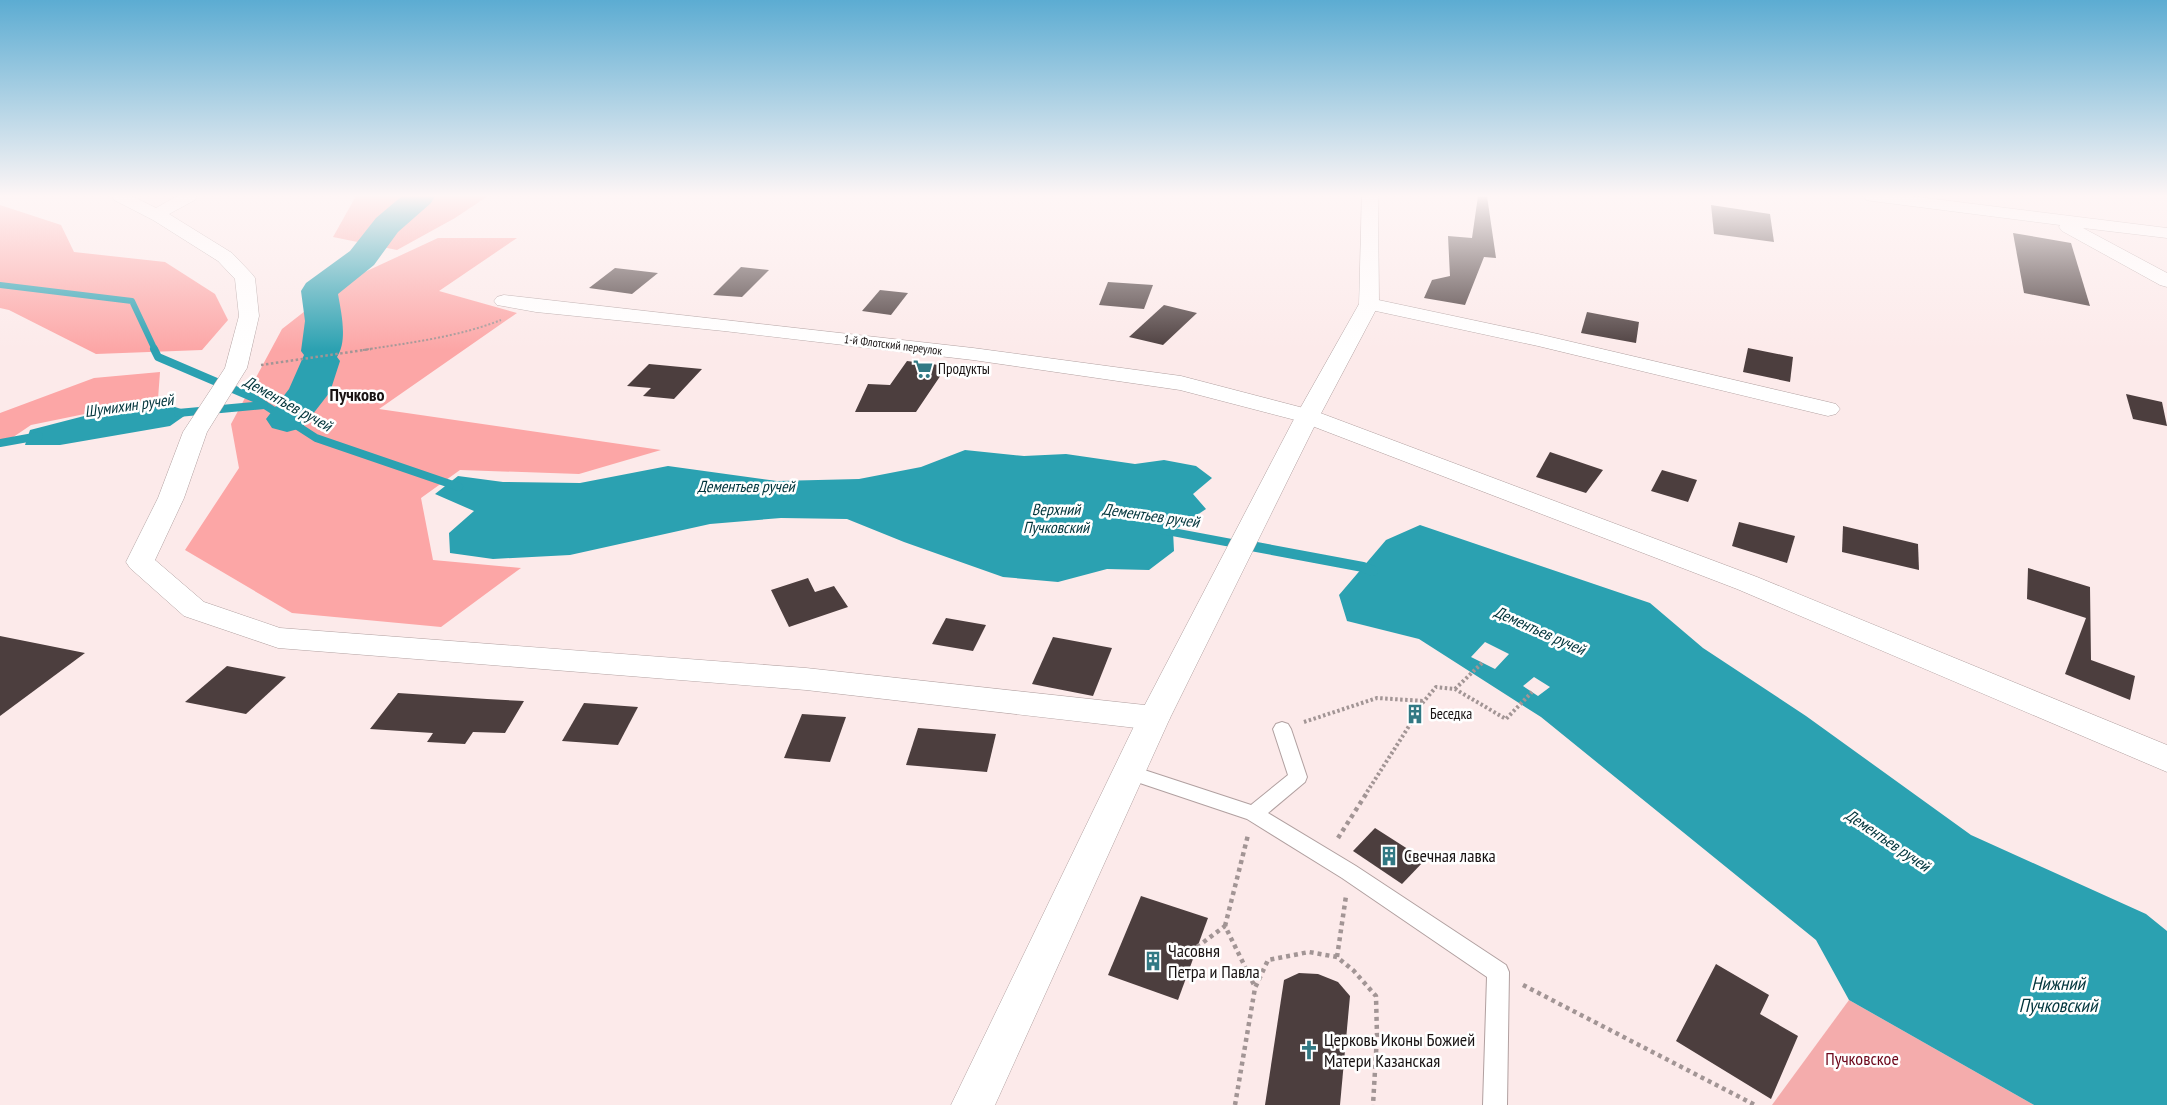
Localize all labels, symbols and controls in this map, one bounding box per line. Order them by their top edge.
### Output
street label: 1-й Флотский переулок [843,331,943,358]
supermarket icon: Продукты [912,358,934,380]
place label: Продукты [938,359,990,378]
water label: Дементьев ручей [240,370,337,436]
district label: Пучково [330,383,384,406]
water label: Шумихин ручей [83,389,177,421]
water label: Дементьев ручей [696,476,797,496]
water label: Дементьев ручей [1101,498,1202,532]
water label: Верхний Пучковский [1023,499,1091,537]
water label: Дементьев ручей [1491,601,1590,660]
building icon: Беседка [1404,703,1426,725]
place label: Беседка [1430,704,1472,723]
water label: Дементьев ручей [1841,804,1936,877]
place label: Свечная лавка [1404,844,1496,867]
building icon: Свечная лавка [1378,845,1400,867]
place label: Часовня Петра и Павла [1168,939,1260,983]
building icon: Часовня Петра и Павла [1142,950,1164,972]
water label: Нижний Пучковский [2019,971,2099,1017]
place label: Церковь Иконы Божией Матери Казанская [1324,1028,1475,1072]
church icon: Церковь Иконы Божией Матери Казанская [1298,1039,1320,1061]
park label: Пучковское [1825,1047,1899,1070]

